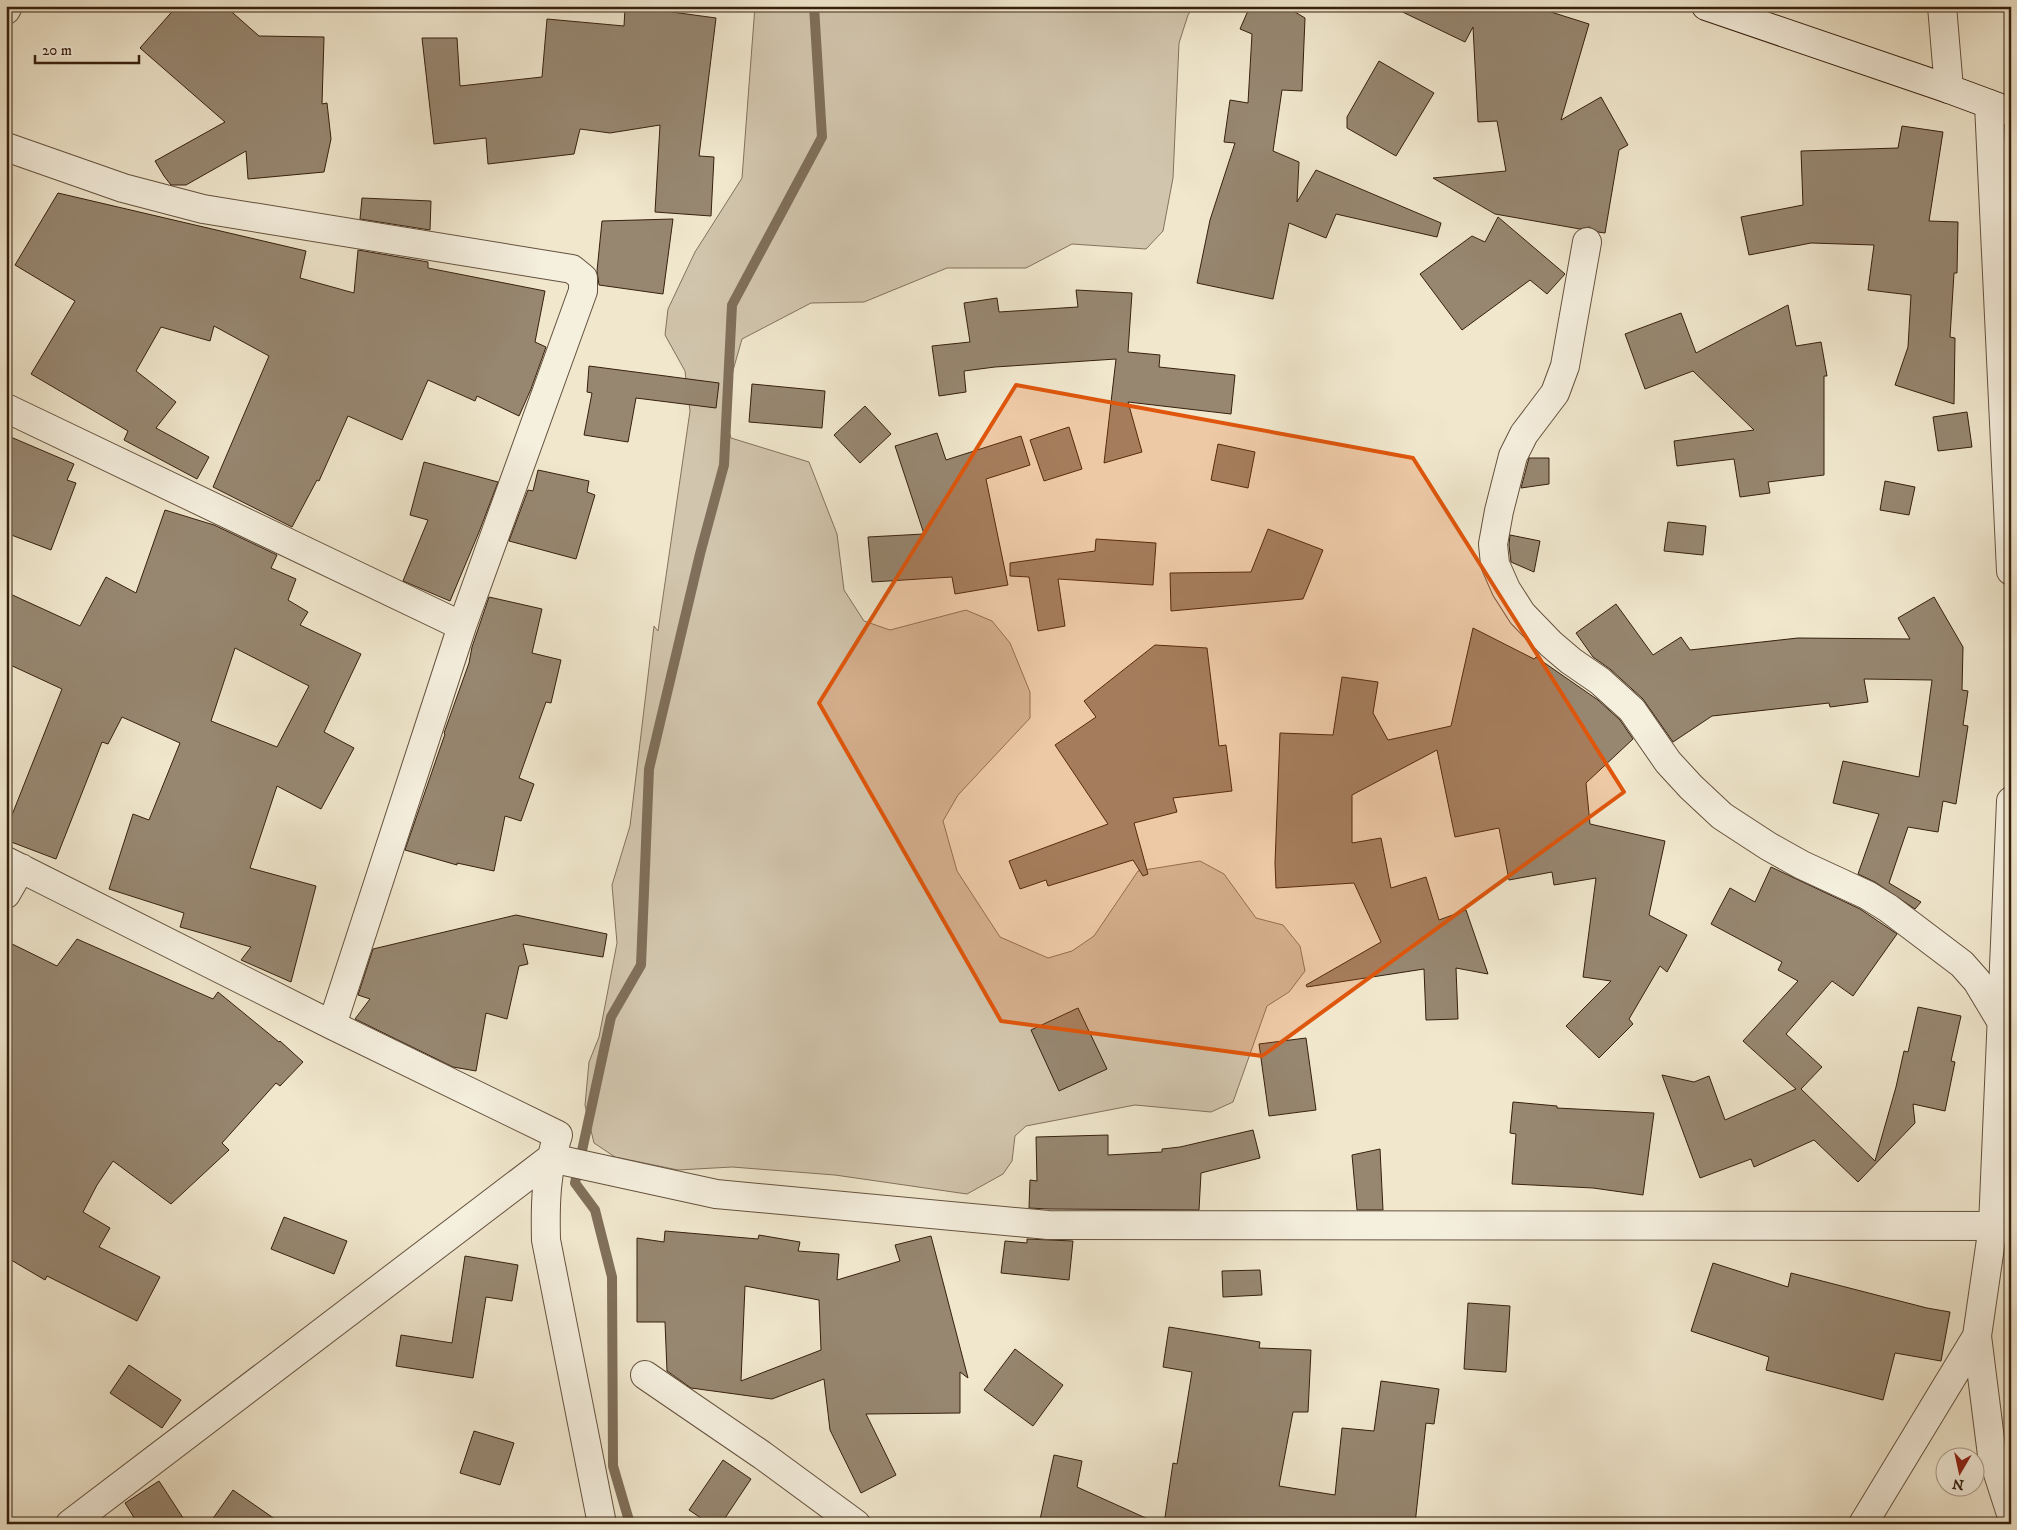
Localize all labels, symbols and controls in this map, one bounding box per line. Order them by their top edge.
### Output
scale bar [35,32,139,64]
text: 20 m [42,41,72,60]
north arrow [1934,1448,1984,1498]
text: N [1951,1474,1965,1494]

